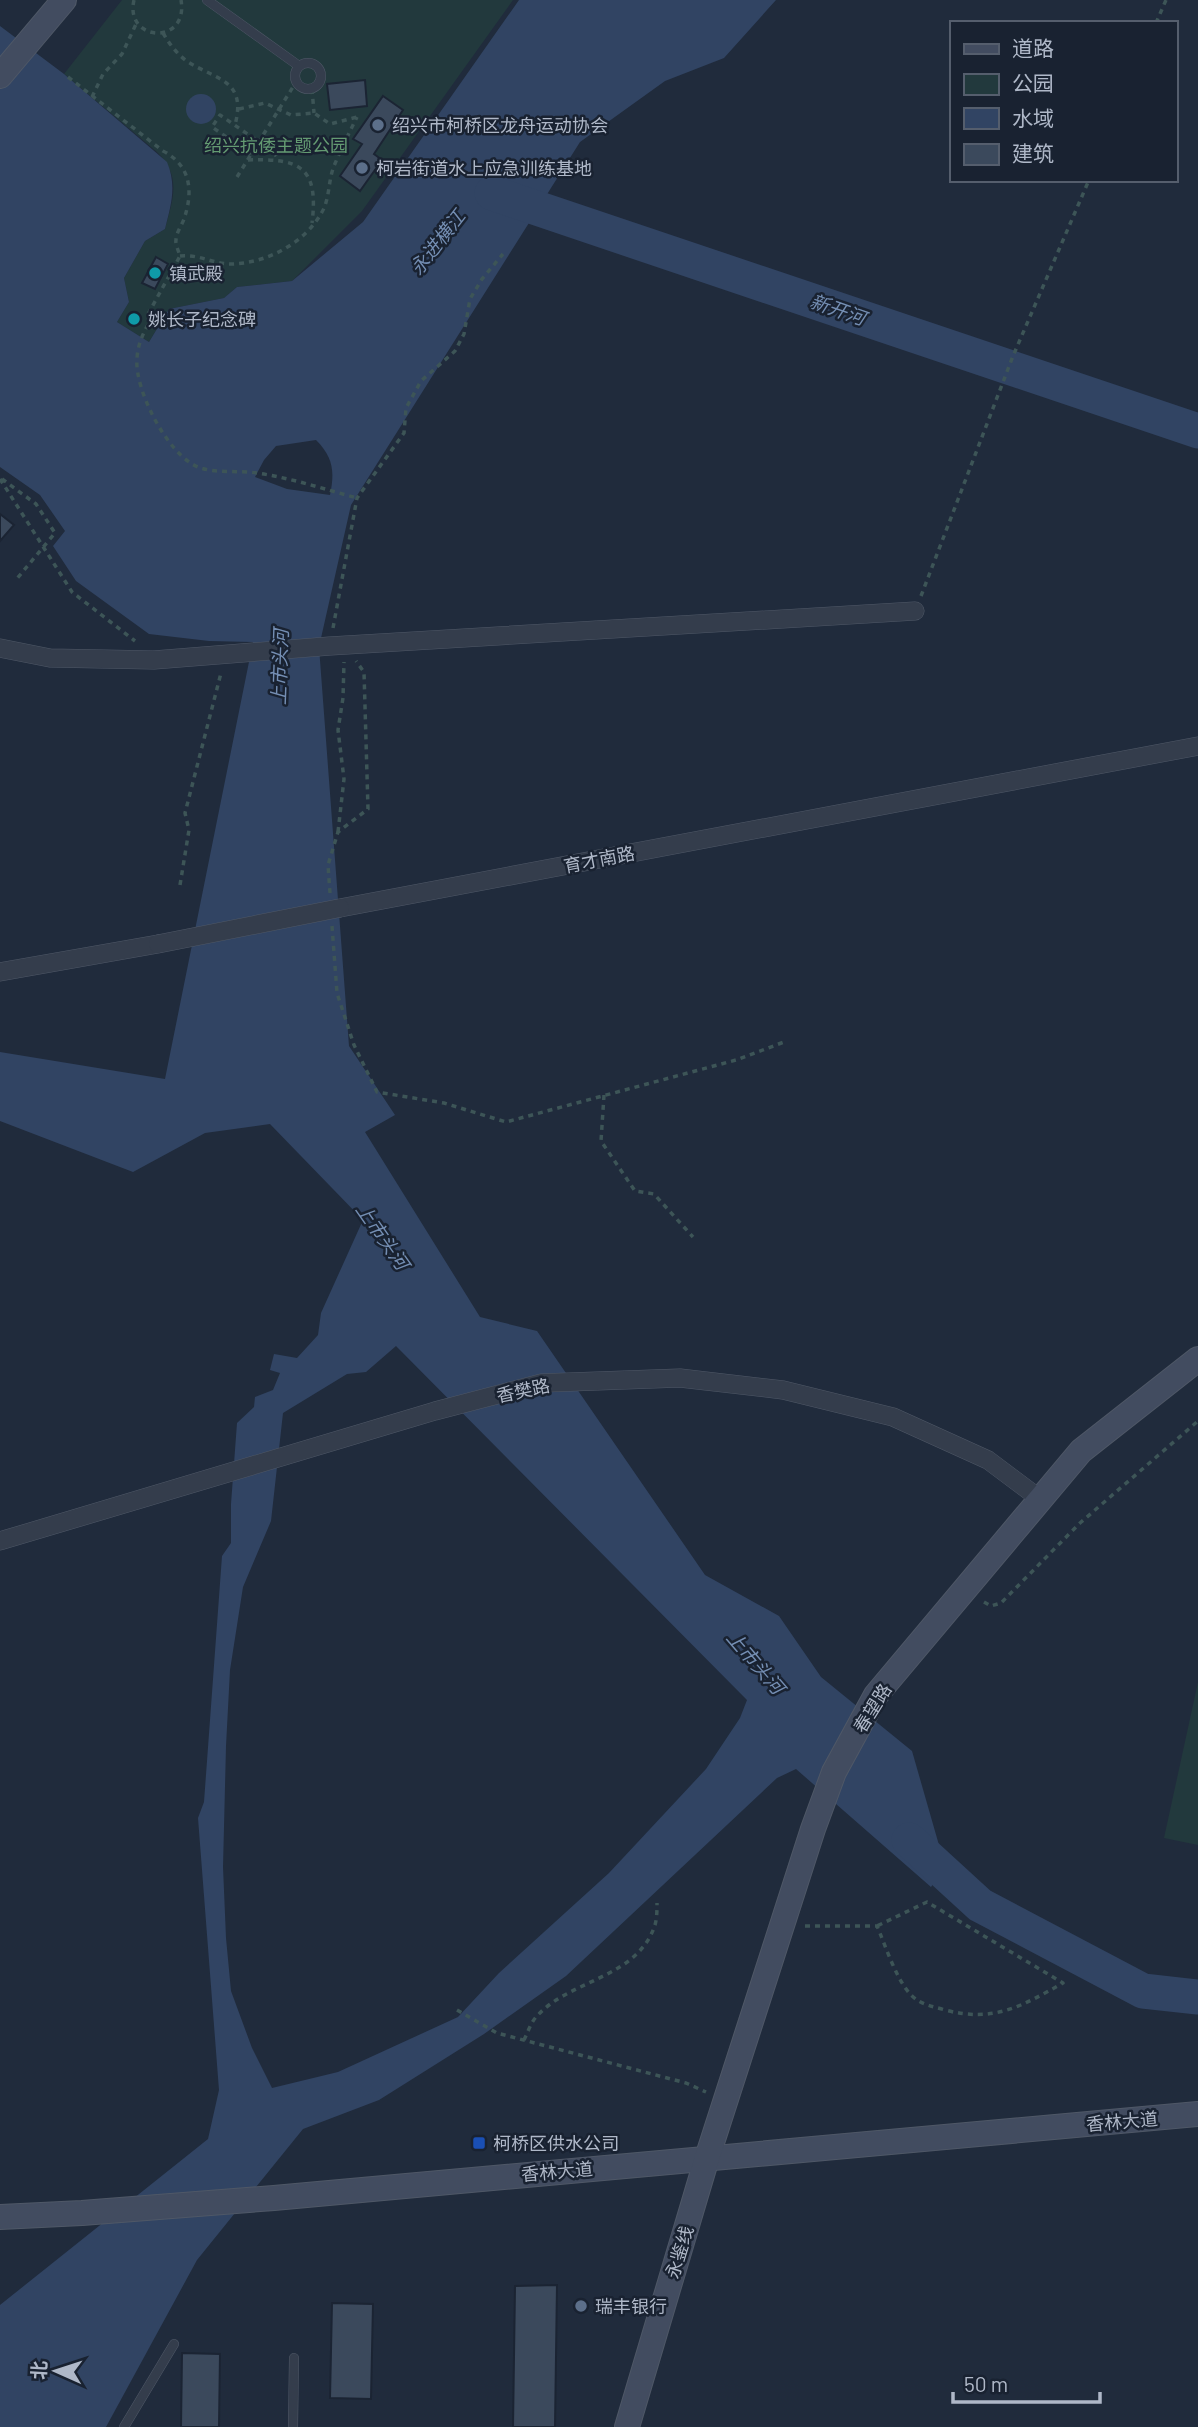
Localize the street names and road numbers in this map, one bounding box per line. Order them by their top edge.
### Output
street label: 育才南路 [562,841,636,877]
street label: 香樊路 [494,1374,552,1406]
street label: 春望路 [848,1679,896,1737]
street label: 香林大道 [1085,2107,1159,2135]
street label: 香林大道 [520,2157,594,2185]
street label: 永鉴线 [661,2223,697,2281]

